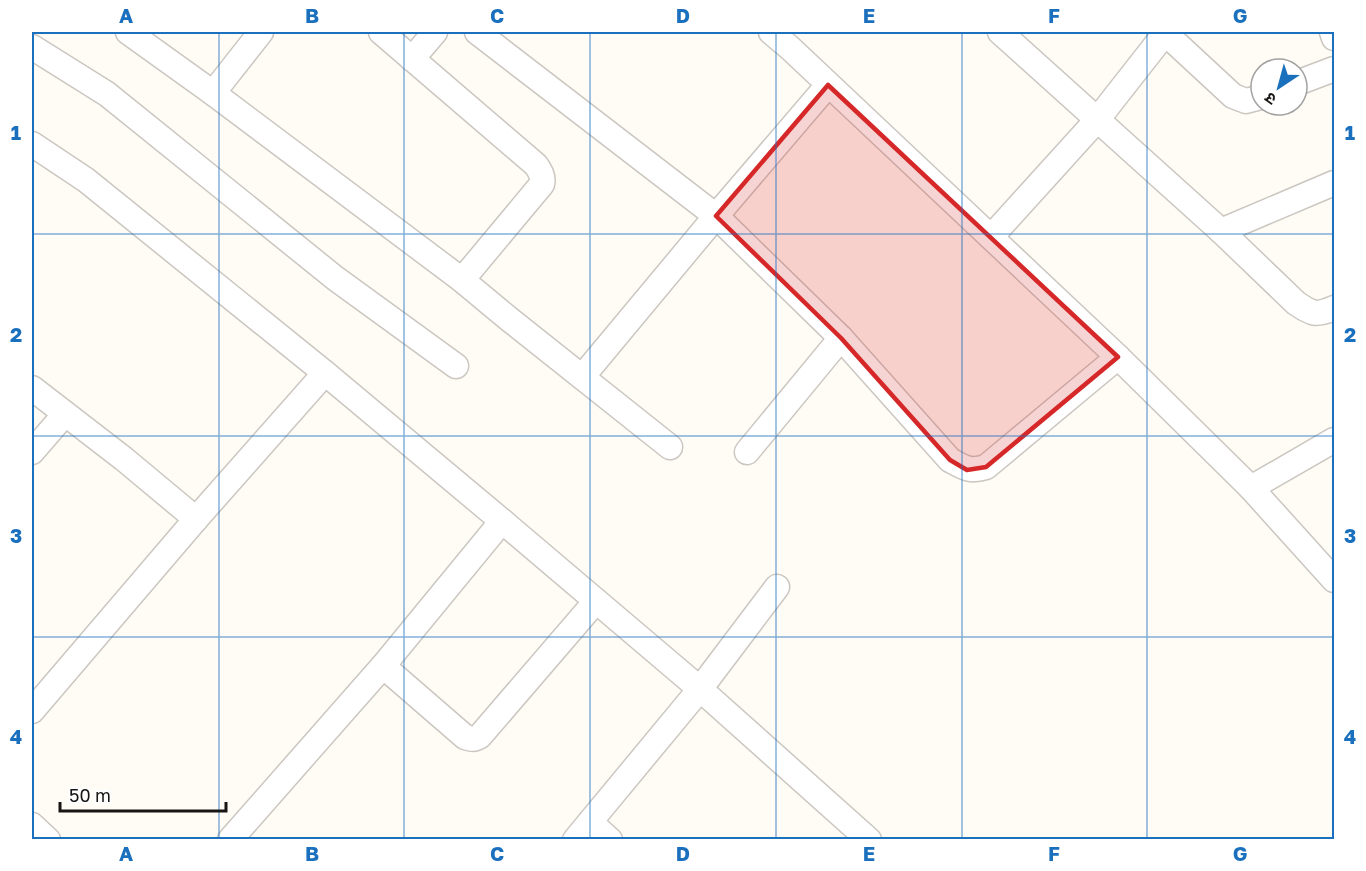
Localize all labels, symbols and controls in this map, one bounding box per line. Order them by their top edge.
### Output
text: A [119,3,133,27]
text: B [305,3,319,27]
text: C [490,3,504,27]
text: D [676,3,690,27]
text: E [863,3,875,27]
text: F [1048,3,1060,27]
text: G [1233,3,1247,27]
north arrow [1249,57,1309,117]
text: उ [1260,88,1280,110]
text: 1 [11,120,21,144]
text: 1 [1345,120,1355,144]
text: 2 [10,322,22,346]
text: 2 [1344,322,1356,346]
text: 3 [10,523,22,547]
text: 3 [1344,523,1356,547]
text: 4 [10,724,22,748]
text: 4 [1344,724,1356,748]
scale bar [60,775,226,813]
text: 50 m [69,784,111,806]
text: A [119,841,133,865]
text: B [305,841,319,865]
text: C [490,841,504,865]
text: D [676,841,690,865]
text: E [863,841,875,865]
text: F [1048,841,1060,865]
text: G [1233,841,1247,865]

